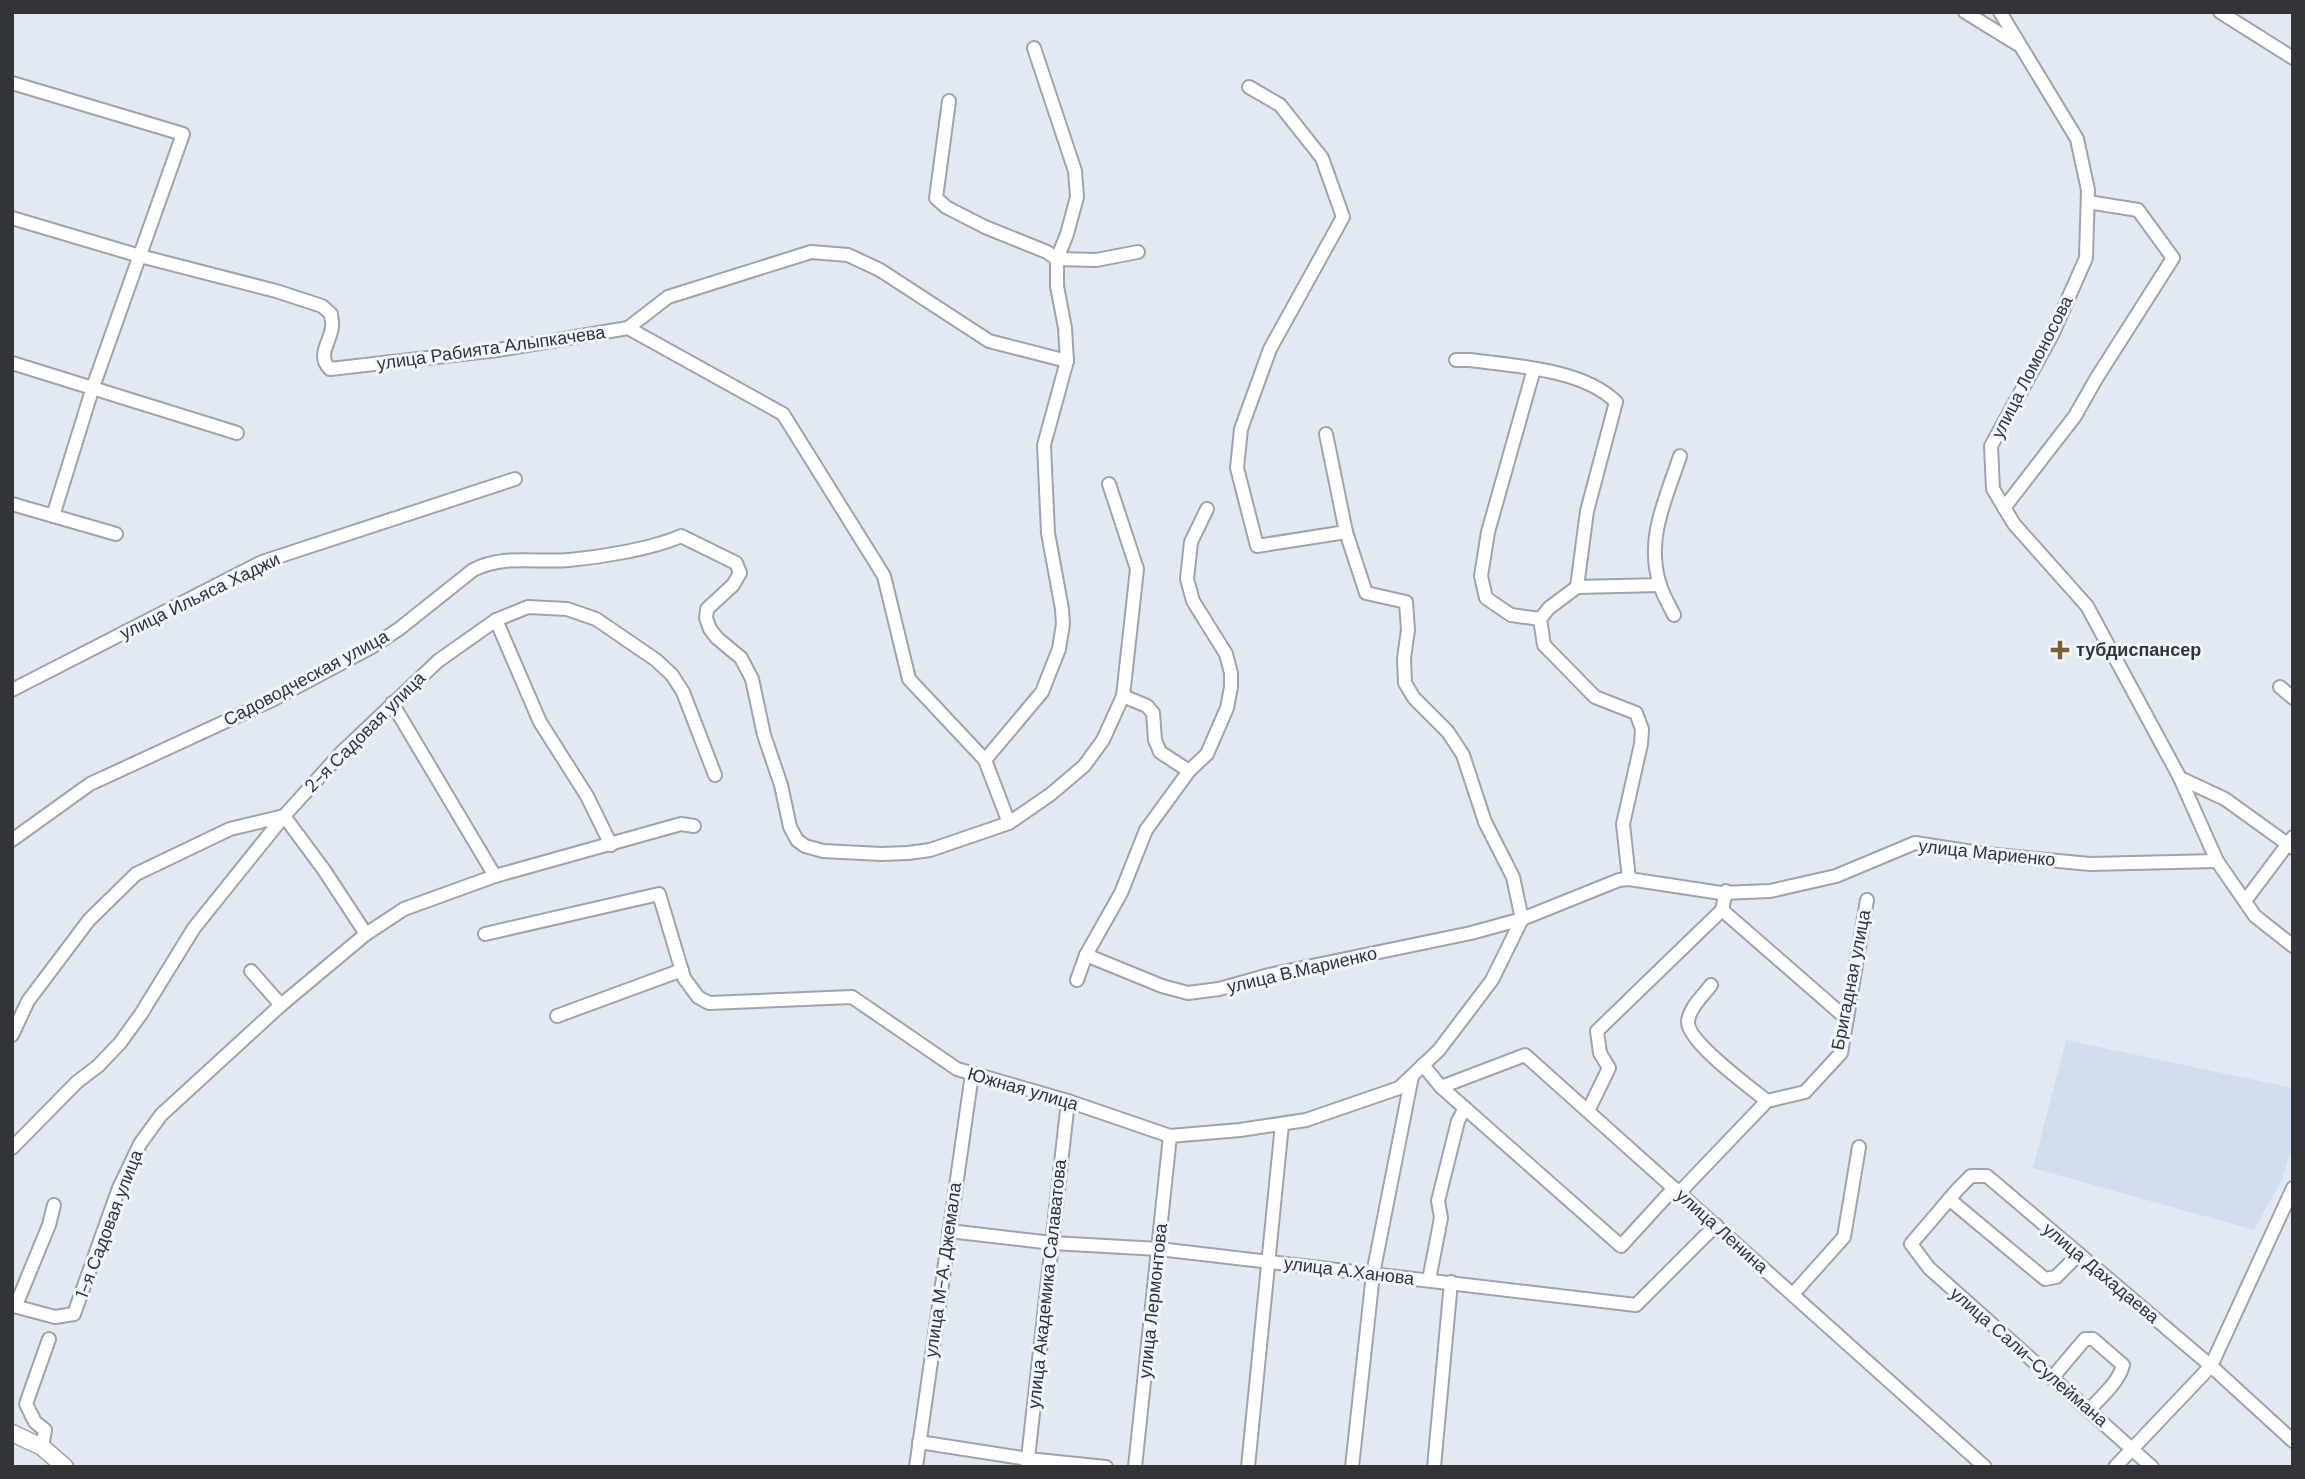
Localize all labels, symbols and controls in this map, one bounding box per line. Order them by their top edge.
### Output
street label: улица Ломоносова [1986,291,2079,442]
street label: улица Рабията Алыпкачева [375,320,608,376]
street label: улица Ильяса Хаджи [116,547,284,645]
street label: Садоводческая улица [219,624,394,732]
place label: тубдиспансер [2076,638,2201,662]
marker: тубдиспансер [2050,640,2070,660]
street label: 2-я Садовая улица [299,666,431,798]
street label: улица Мариенко [1917,834,2057,872]
street label: Бригадная улица [1826,907,1877,1052]
street label: улица В.Мариенко [1225,941,1379,999]
street label: Южная улица [965,1062,1082,1117]
street label: 1-я Садовая улица [70,1145,149,1302]
street label: улица Академика Салаватова [1022,1157,1072,1410]
street label: улица М-А. Джемала [919,1180,967,1359]
street label: улица Ленина [1671,1183,1774,1279]
street label: улица Дахадаева [2038,1217,2165,1329]
street label: улица Лермонтова [1133,1221,1173,1380]
street label: улица А.Ханова [1282,1251,1417,1291]
street label: улица Сали-Сулеймана [1945,1282,2114,1433]

